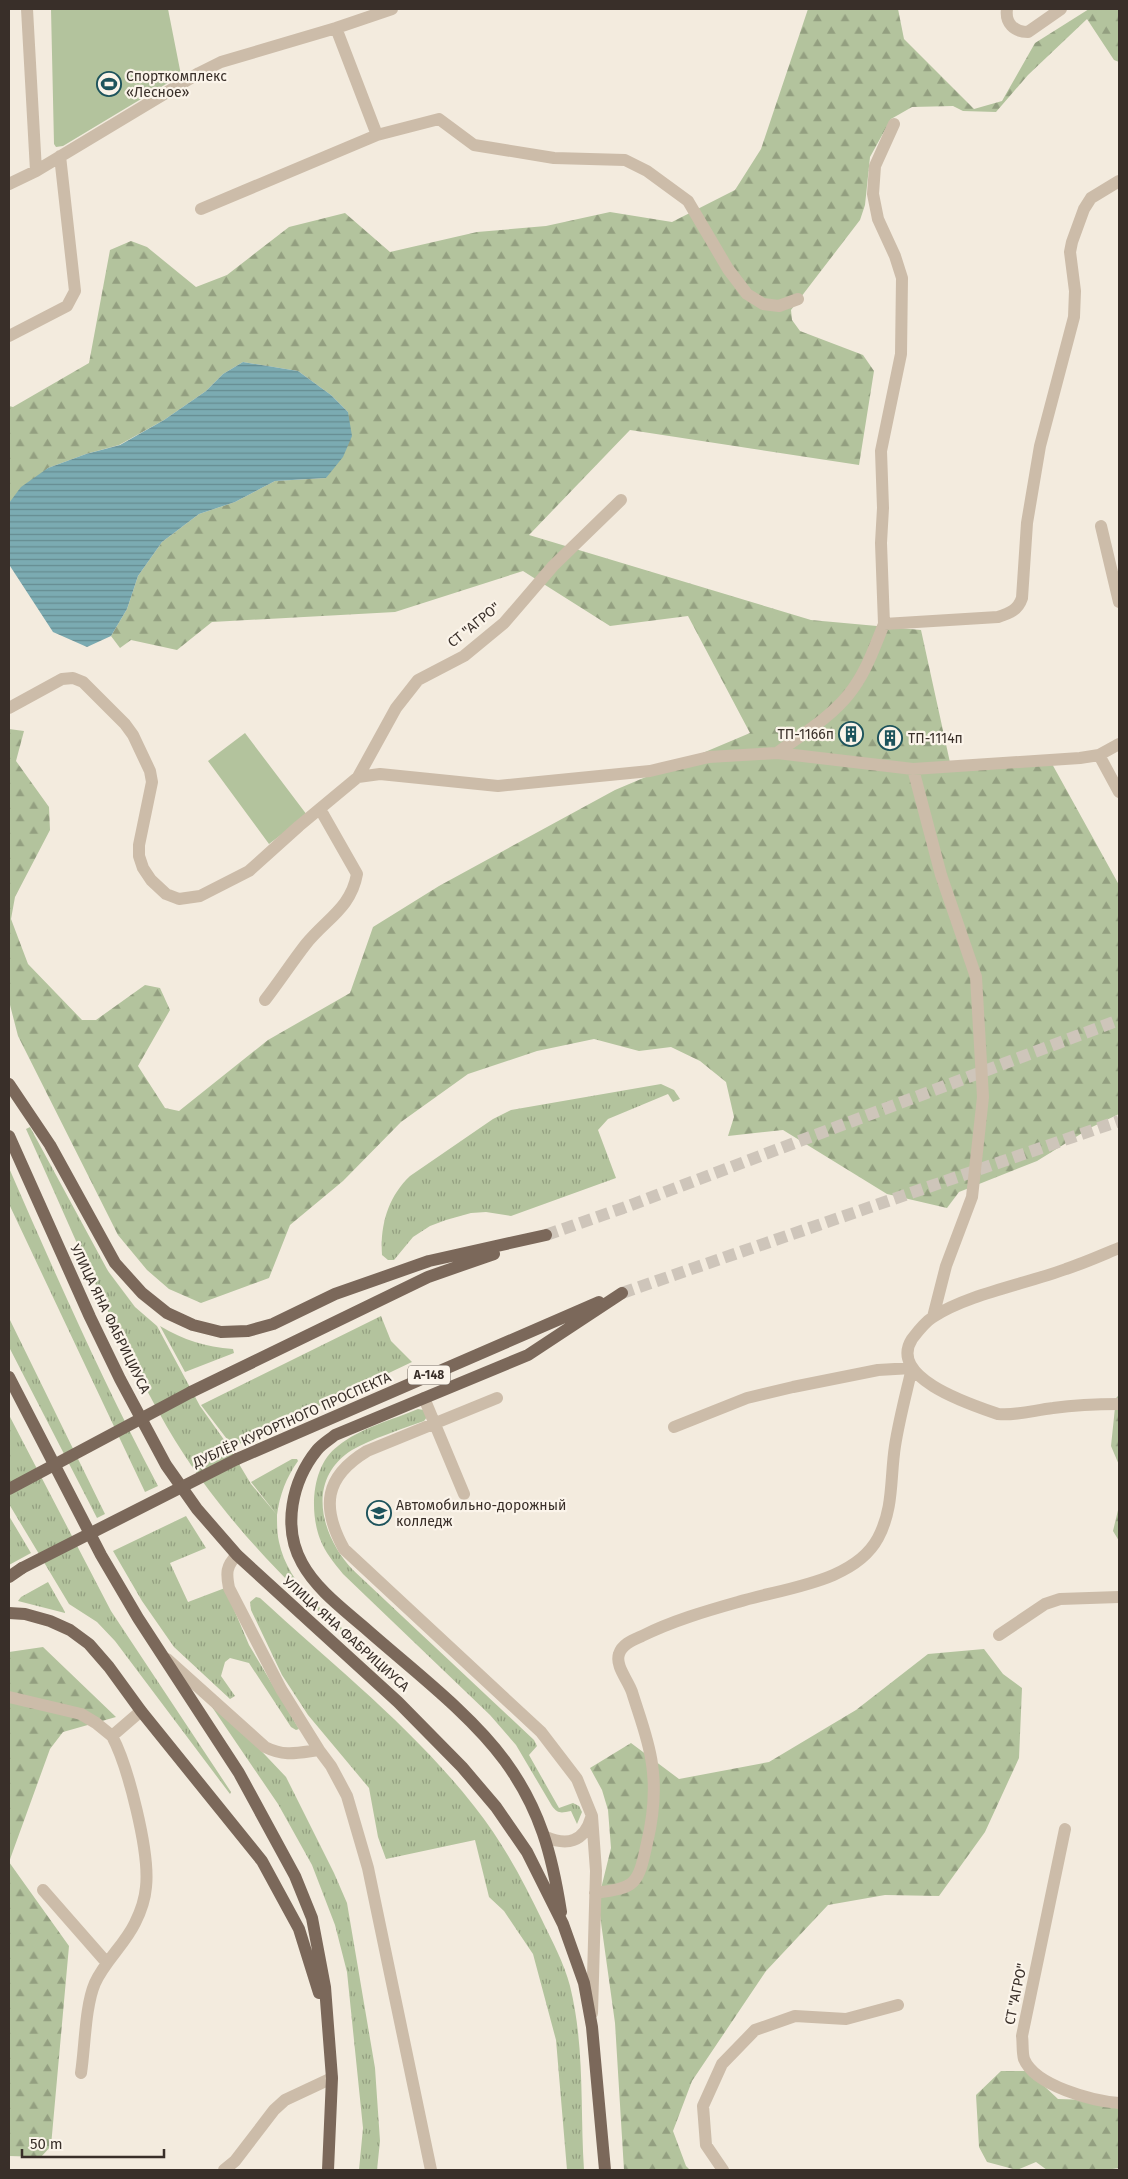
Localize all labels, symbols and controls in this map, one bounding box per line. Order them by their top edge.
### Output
place label: Спорткомплекс «Лесное» [126,68,227,101]
sports icon: Спорткомплекс «Лесное» [96,71,122,97]
street label: СТ "АГРО" [444,599,504,651]
building icon: ТП-1166п [838,721,864,747]
building icon: ТП-1114п [877,725,903,751]
place label: ТП-1166п [778,726,834,743]
place label: ТП-1114п [908,730,963,747]
street label: УЛИЦА ЯНА ФАБРИЦИУСА [66,1242,154,1396]
road number: А-148 [408,1366,450,1384]
street label: ДУБЛЁР КУРОРТНОГО ПРОСПЕКТА [189,1369,394,1472]
place label: Автомобильно-дорожный колледж [396,1497,566,1530]
school or university icon: Автомобильно-дорожный колледж [366,1500,392,1526]
street label: УЛИЦА ЯНА ФАБРИЦИУСА [279,1573,413,1695]
street label: СТ "АГРО" [1001,1962,1031,2026]
scale bar [22,2126,165,2158]
text: 50 m [30,2135,63,2153]

